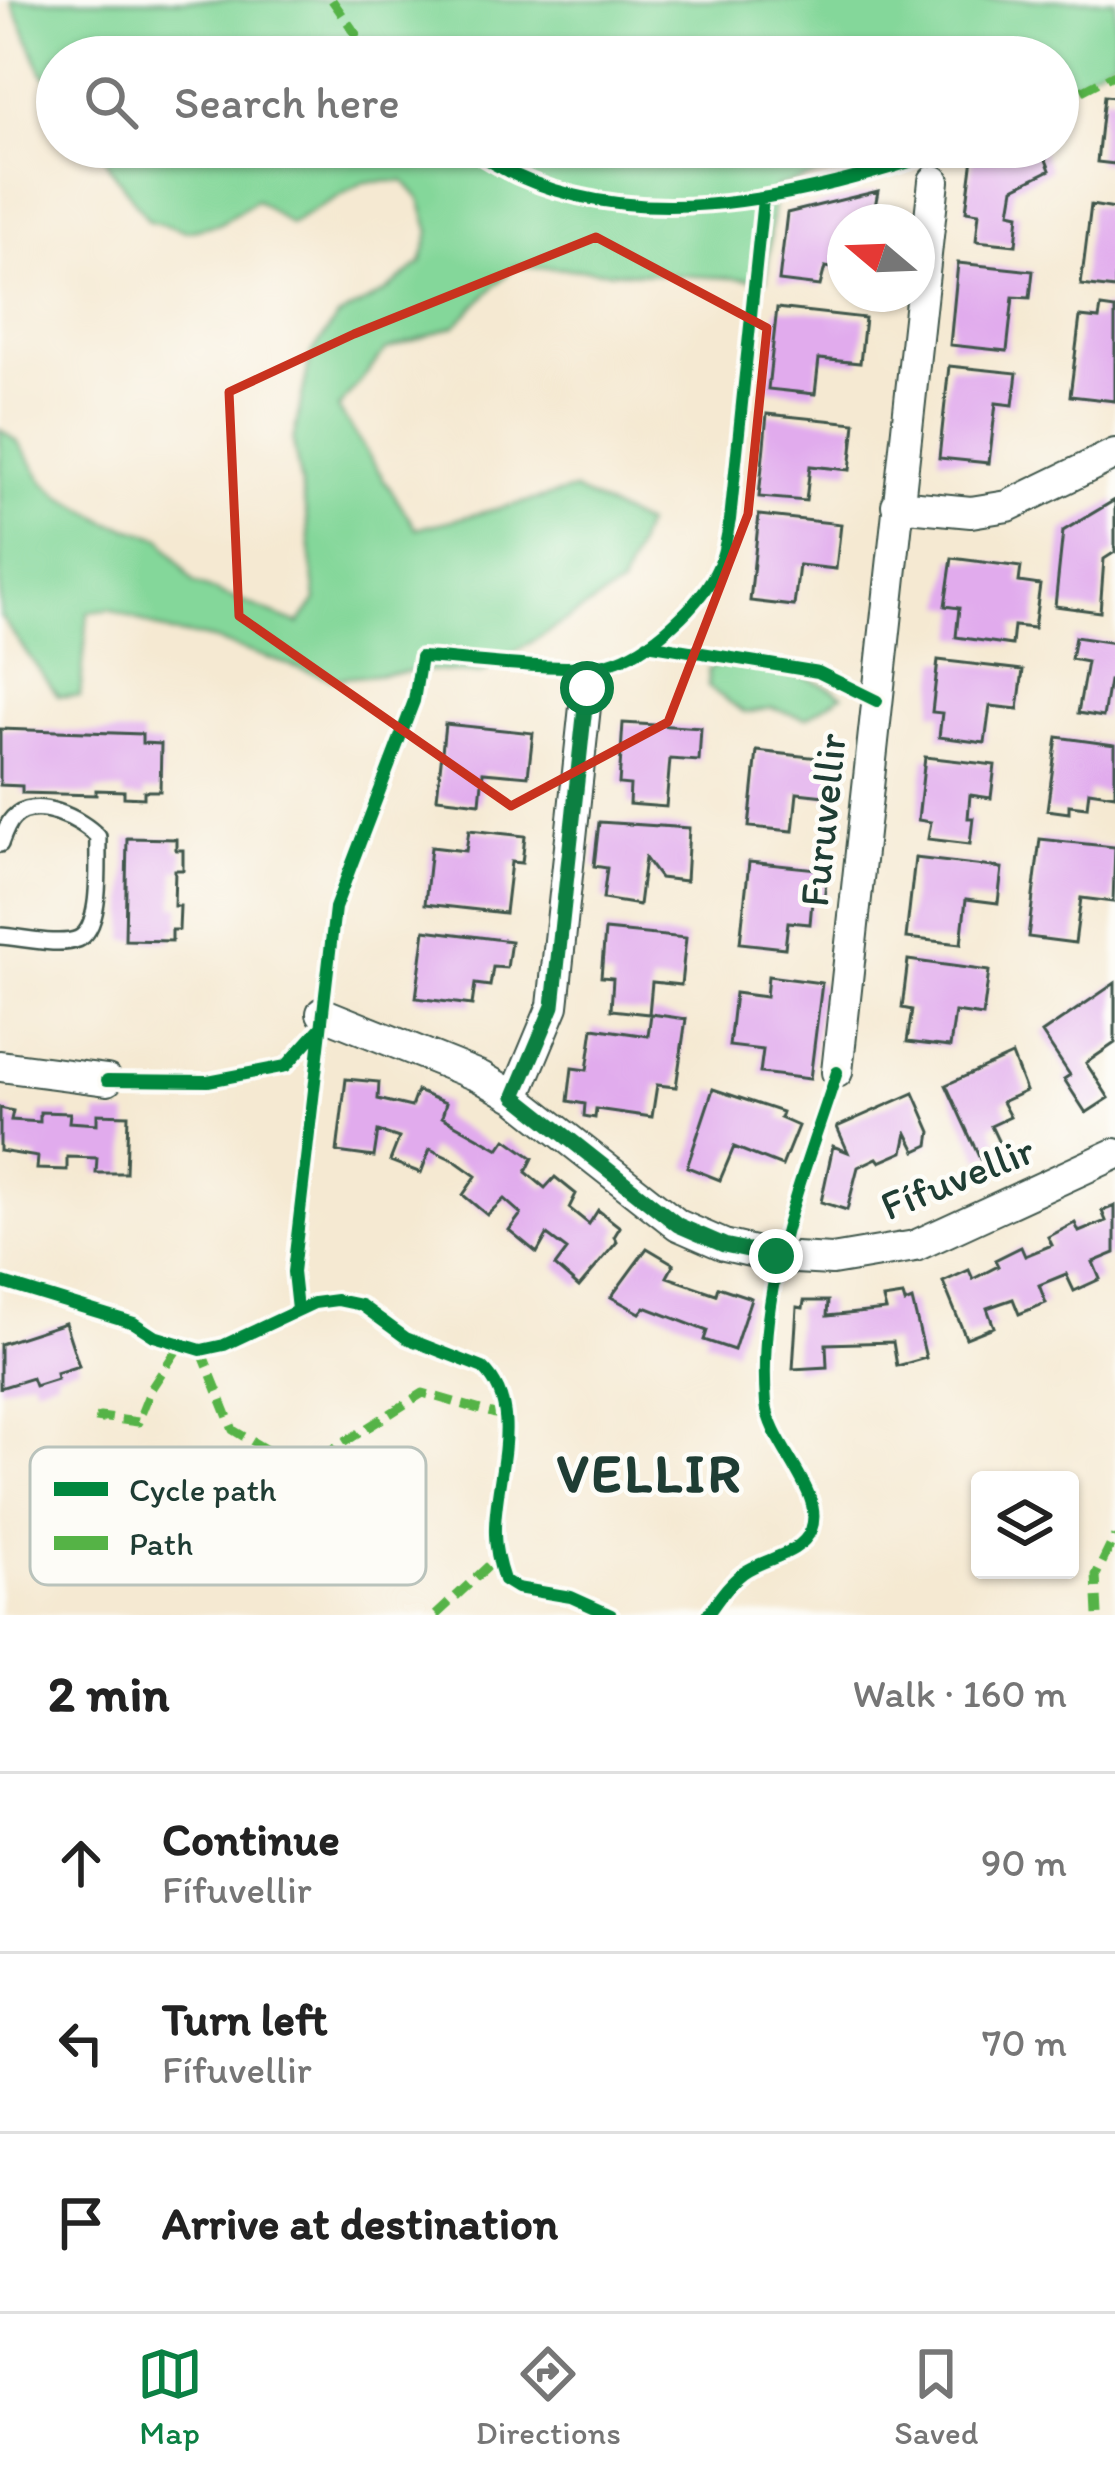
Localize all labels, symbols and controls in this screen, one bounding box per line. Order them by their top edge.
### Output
search box [36,36,1079,168]
icon: search [78,69,144,135]
text: Search here [174,75,400,129]
north arrow [827,204,935,312]
route start [560,661,614,715]
street label: Furuvellir [788,731,857,909]
street label: Fífuvellir [873,1124,1042,1231]
route end [749,1229,803,1283]
district label: VELLIR [557,1441,743,1506]
legend [30,1447,426,1585]
text: Cycle path [129,1470,277,1509]
map controls [971,1471,1079,1579]
button: layers [971,1471,1079,1579]
text: Path [129,1524,193,1563]
text: 2 min [48,1663,169,1724]
text: Walk · 160 m [853,1670,1067,1717]
text: Continue [162,1812,340,1866]
icon: ahead [48,1830,114,1896]
text: 90 m [981,1839,1067,1886]
text: Fífuvellir [162,1866,312,1913]
text: Turn left [162,1992,328,2046]
icon: left [48,2010,114,2076]
text: 70 m [982,2019,1067,2066]
text: Fífuvellir [162,2046,312,2093]
icon: arrive [48,2190,114,2256]
text: Arrive at destination [162,2196,558,2250]
tab: Map [137,2341,203,2452]
tab: Directions [476,2341,621,2452]
tab: Saved [894,2341,978,2452]

